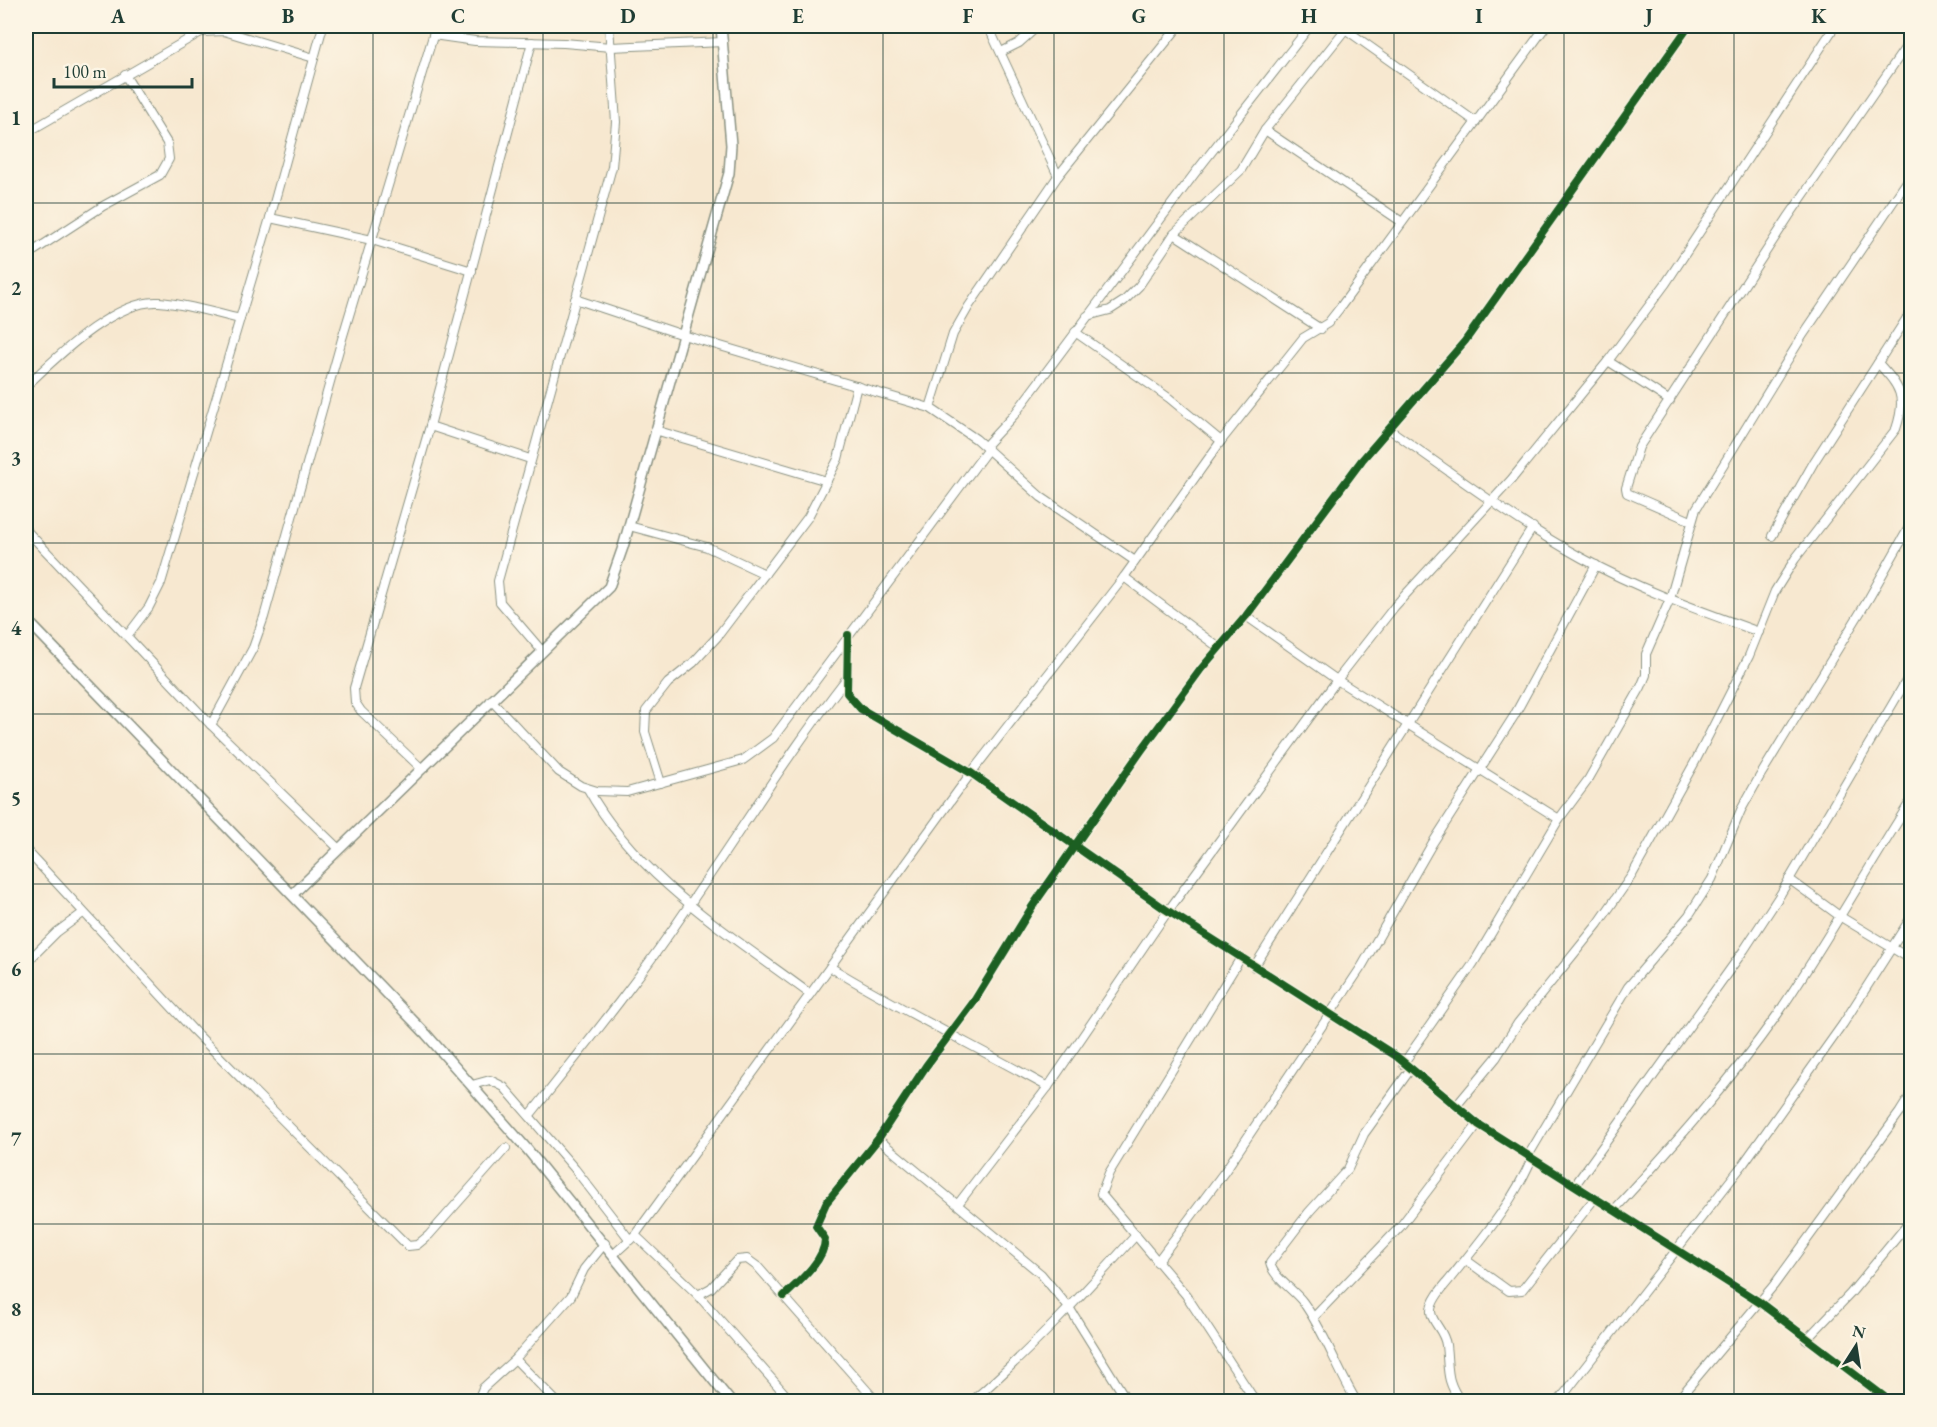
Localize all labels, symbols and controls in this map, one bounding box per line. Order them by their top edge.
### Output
text: A [110,3,126,29]
text: B [282,3,294,29]
text: C [451,3,465,29]
text: D [620,3,636,29]
text: E [792,3,804,29]
text: F [963,3,974,29]
text: G [1132,3,1146,29]
text: H [1301,3,1317,29]
text: I [1475,3,1483,29]
text: J [1643,3,1653,29]
text: K [1811,3,1827,29]
scale bar [54,51,192,89]
text: 100 m [63,60,107,83]
text: 1 [11,105,21,131]
text: 2 [11,275,22,301]
text: 3 [11,445,21,471]
text: 4 [11,615,22,641]
text: 5 [11,785,21,811]
text: 6 [11,956,22,982]
text: 7 [11,1126,22,1152]
text: 8 [11,1296,21,1322]
north arrow [1826,1316,1886,1376]
text: N [1850,1320,1868,1343]

